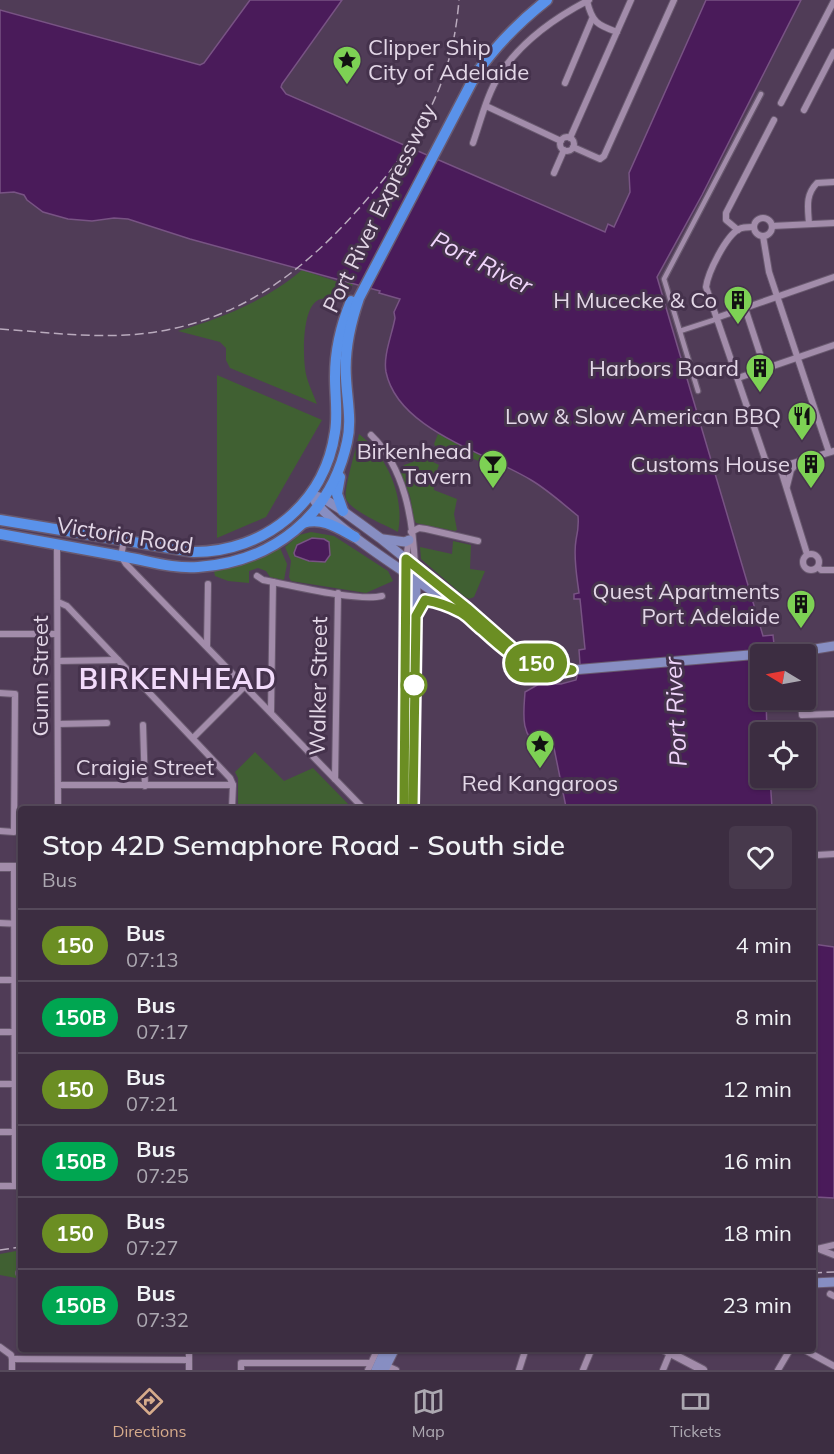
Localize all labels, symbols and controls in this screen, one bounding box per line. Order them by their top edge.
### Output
place label: Clipper Ship City of Adelaide [368,33,529,86]
place icon: Clipper Ship City of Adelaide [331,44,363,86]
street label: Port River Expressway [316,99,442,317]
water label: Port River [426,224,539,301]
building icon: H Mucecke & Co [722,284,754,326]
place label: H Mucecke & Co [553,286,717,314]
building icon: Harbors Board [744,352,776,394]
place label: Harbors Board [589,354,739,382]
restaurant icon: Low & Slow American BBQ [786,400,818,442]
place label: Low & Slow American BBQ [505,402,781,430]
place label: Birkenhead Tavern [357,437,472,490]
bar icon: Birkenhead Tavern [477,448,509,490]
building icon: Customs House [795,448,827,490]
place label: Customs House [631,450,790,478]
street label: Victoria Road [55,510,195,560]
place label: Quest Apartments Port Adelaide [592,577,780,630]
building icon: Quest Apartments Port Adelaide [785,588,817,630]
street label: Gunn Street [26,615,54,737]
street label: Walker Street [303,616,333,756]
line badge: 150 [502,644,570,682]
north arrow [750,644,816,710]
map controls [750,644,816,788]
text: 150 [517,650,555,676]
water label: Port River [657,655,693,767]
district label: BIRKENHEAD [79,661,277,696]
unlabelled marker [401,672,427,698]
button: locate [750,722,816,788]
place icon: Red Kangaroos [524,728,556,770]
street label: Craigie Street [76,753,214,781]
place label: Red Kangaroos [462,769,618,797]
button: heart [729,826,792,889]
text: Stop 42D Semaphore Road - South side [42,827,565,862]
text: Bus [42,867,77,892]
text: Bus [126,919,165,947]
text: 4 min [736,931,792,959]
text: 150 [56,932,94,958]
text: 07:13 [126,947,179,972]
text: Bus [136,991,176,1019]
text: 8 min [736,1003,792,1031]
text: 150B [54,1004,106,1030]
text: 07:17 [136,1019,189,1044]
text: Bus [126,1063,165,1091]
text: 12 min [722,1075,792,1103]
text: 150 [56,1076,94,1102]
text: 07:21 [126,1091,179,1116]
text: Bus [136,1135,176,1163]
text: 16 min [722,1147,792,1175]
text: 150B [54,1148,106,1174]
text: 07:25 [136,1163,189,1188]
text: Bus [126,1207,165,1235]
text: 18 min [722,1219,792,1247]
text: 150 [56,1220,94,1246]
text: 07:27 [126,1235,179,1260]
text: Bus [136,1279,176,1307]
text: 23 min [722,1291,792,1319]
text: 150B [54,1292,106,1318]
text: 07:32 [136,1307,189,1332]
tab: Directions [113,1385,187,1441]
tab: Map [412,1385,445,1441]
tab: Tickets [670,1385,721,1441]

